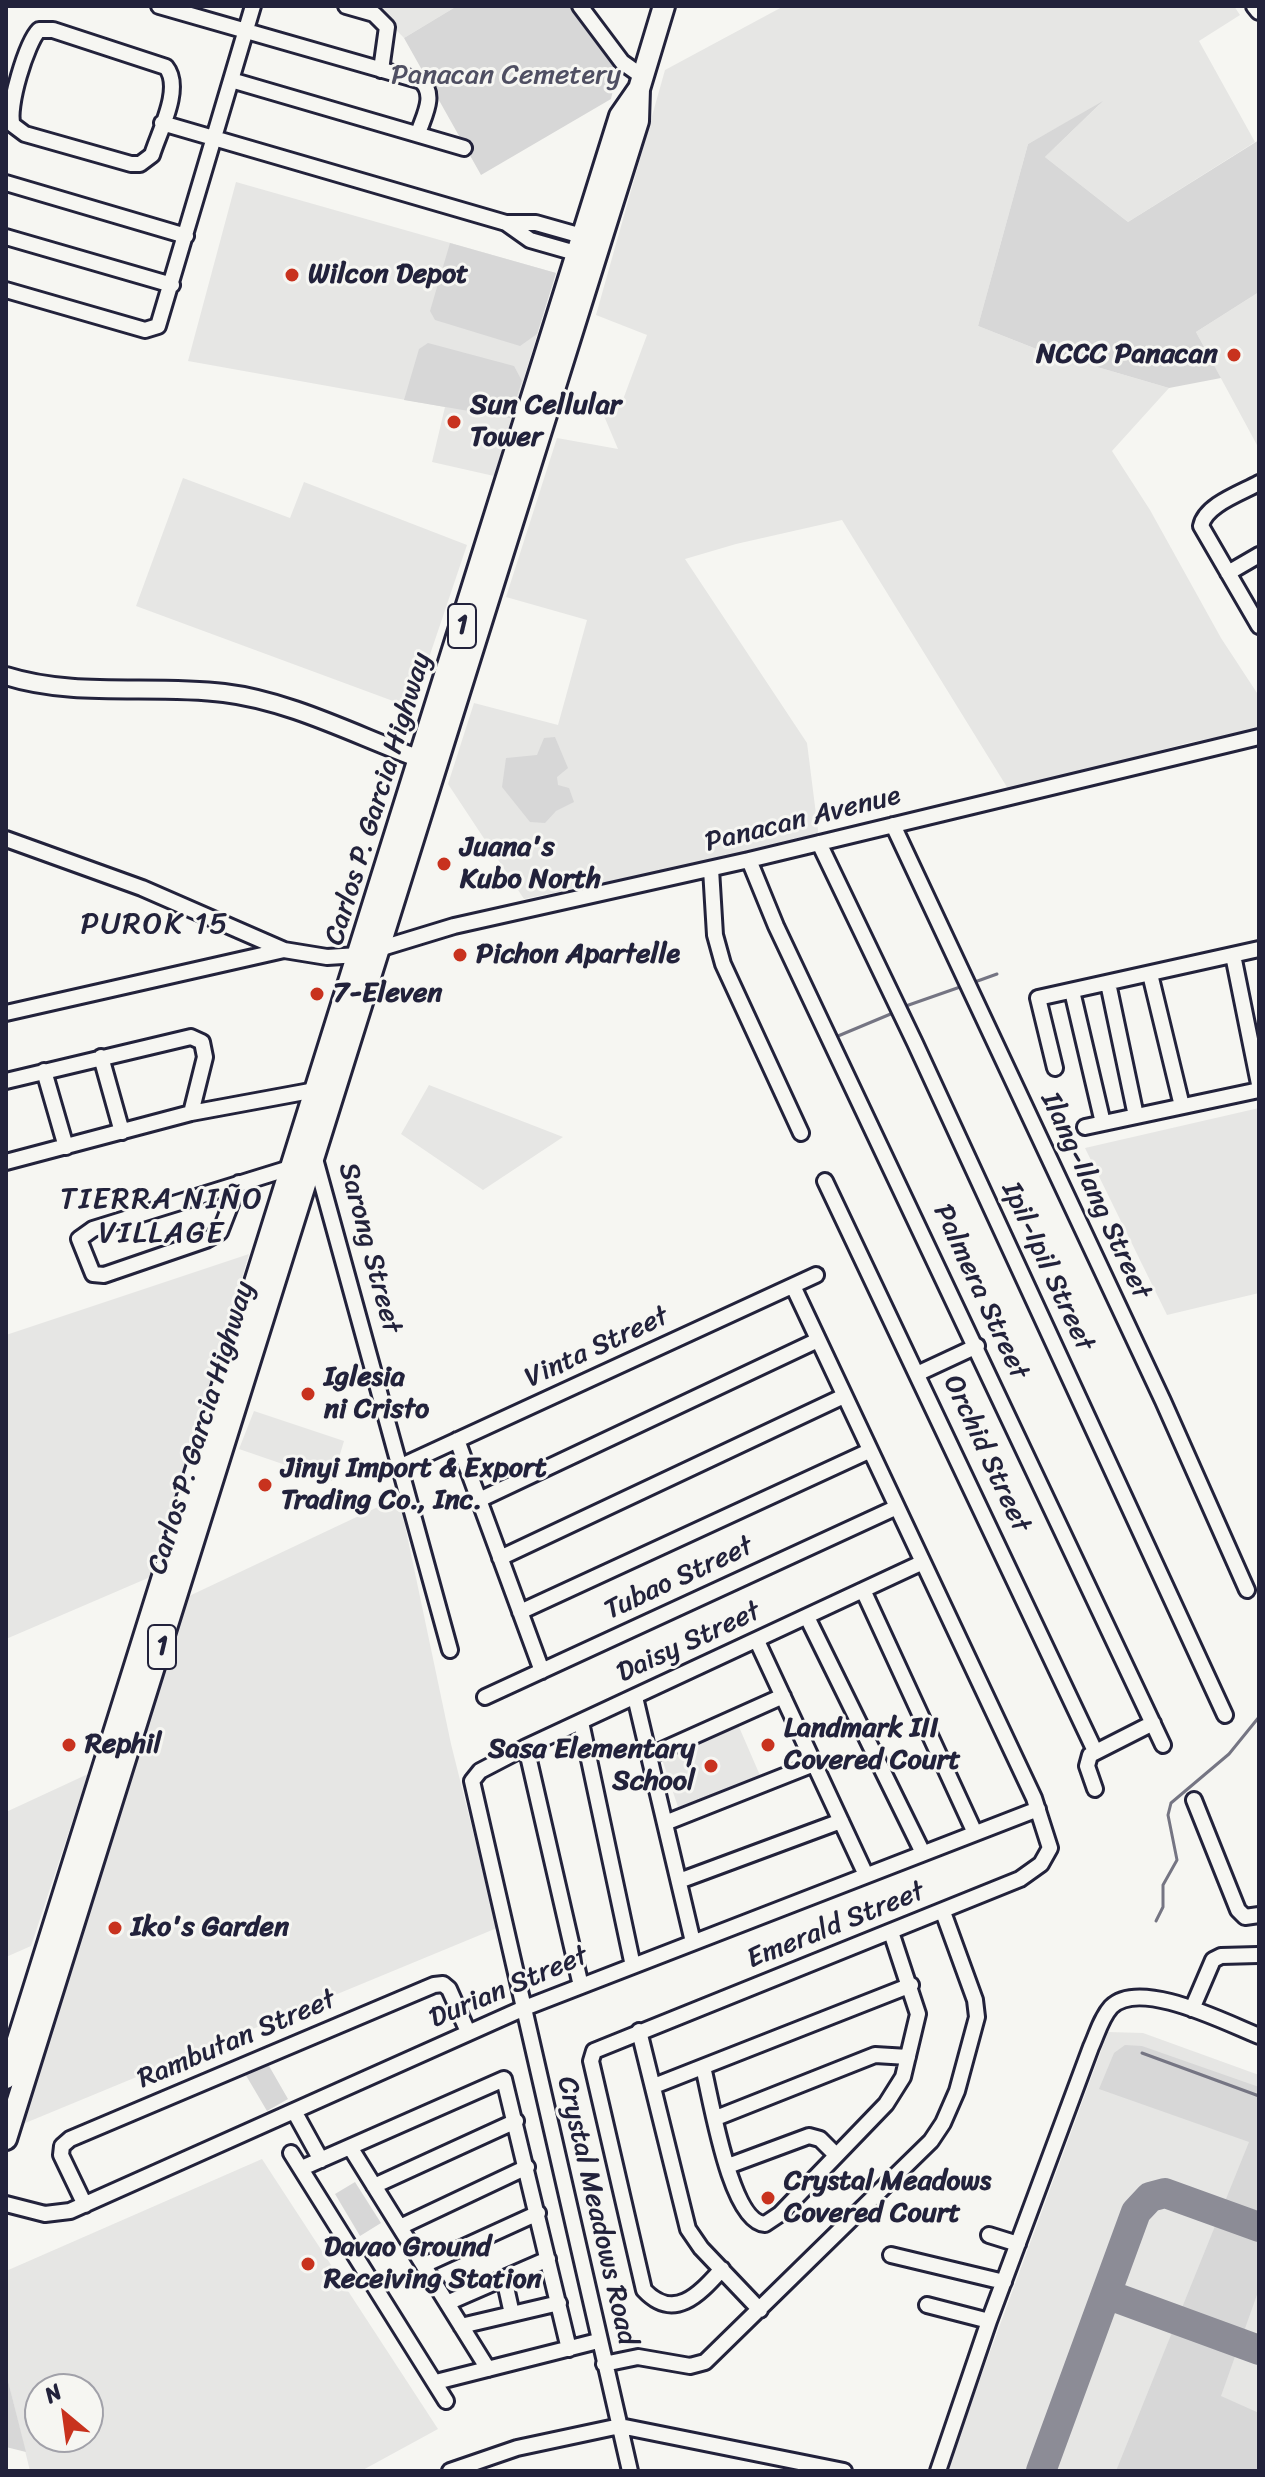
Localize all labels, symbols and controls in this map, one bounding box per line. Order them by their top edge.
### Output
park label: Panacan Cemetery [391,59,621,93]
place label: Wilcon Depot [308,258,468,292]
marker: Wilcon Depot [283,266,301,284]
place label: NCCC Panacan [1036,338,1218,372]
marker: NCCC Panacan [1225,346,1243,364]
place label: Sun Cellular Tower [470,389,621,455]
marker: Sun Cellular Tower [445,413,463,431]
road number: 1 [448,604,476,648]
street label: Carlos P. Garcia Highway [318,649,440,949]
street label: Panacan Avenue [702,779,904,861]
place label: Juana's Kubo North [460,831,601,897]
marker: Juana's Kubo North [435,855,453,873]
district label: PUROK 15 [81,907,229,943]
place label: Pichon Apartelle [476,938,680,972]
marker: Pichon Apartelle [451,946,469,964]
place label: 7-Eleven [333,977,443,1011]
marker: 7-Eleven [308,985,326,1003]
street label: Ilang-Ilang Street [1032,1087,1158,1305]
street label: Sarong Street [330,1159,408,1337]
street label: Ipil-Ipil Street [993,1177,1101,1357]
district label: TIERRA NIÑO VILLAGE [60,1182,264,1252]
street label: Palmera Street [925,1199,1035,1385]
street label: Carlos P. Garcia Highway [141,1278,263,1578]
street label: Vinta Street [520,1300,674,1396]
place label: Iglesia ni Cristo [324,1361,429,1427]
street label: Orchid Street [935,1370,1037,1538]
marker: Iglesia ni Cristo [299,1385,317,1403]
place label: Jinyi Import & Export Trading Co., Inc. [281,1452,547,1518]
marker: Jinyi Import & Export Trading Co., Inc. [256,1476,274,1494]
street label: Tubao Street [599,1530,759,1628]
street label: Daisy Street [612,1595,766,1691]
road number: 1 [148,1625,176,1669]
place label: Landmark III Covered Court [784,1712,961,1778]
place label: Rephil [85,1728,162,1762]
place label: Sasa Elementary School [488,1733,695,1799]
marker: Rephil [60,1736,78,1754]
marker: Landmark III Covered Court [759,1736,777,1754]
marker: Sasa Elementary School [702,1757,720,1775]
street label: Emerald Street [742,1875,930,1977]
place label: Iko's Garden [131,1911,289,1945]
marker: Iko's Garden [106,1919,124,1937]
street label: Durian Street [425,1940,593,2036]
street label: Rambutan Street [133,1983,341,2097]
street label: Crystal Meadows Road [549,2073,643,2349]
place label: Crystal Meadows Covered Court [784,2165,991,2231]
marker: Crystal Meadows Covered Court [759,2189,777,2207]
place label: Davao Ground Receiving Station [324,2231,542,2297]
marker: Davao Ground Receiving Station [299,2255,317,2273]
north arrow [24,2373,104,2453]
text: N [37,2373,69,2414]

